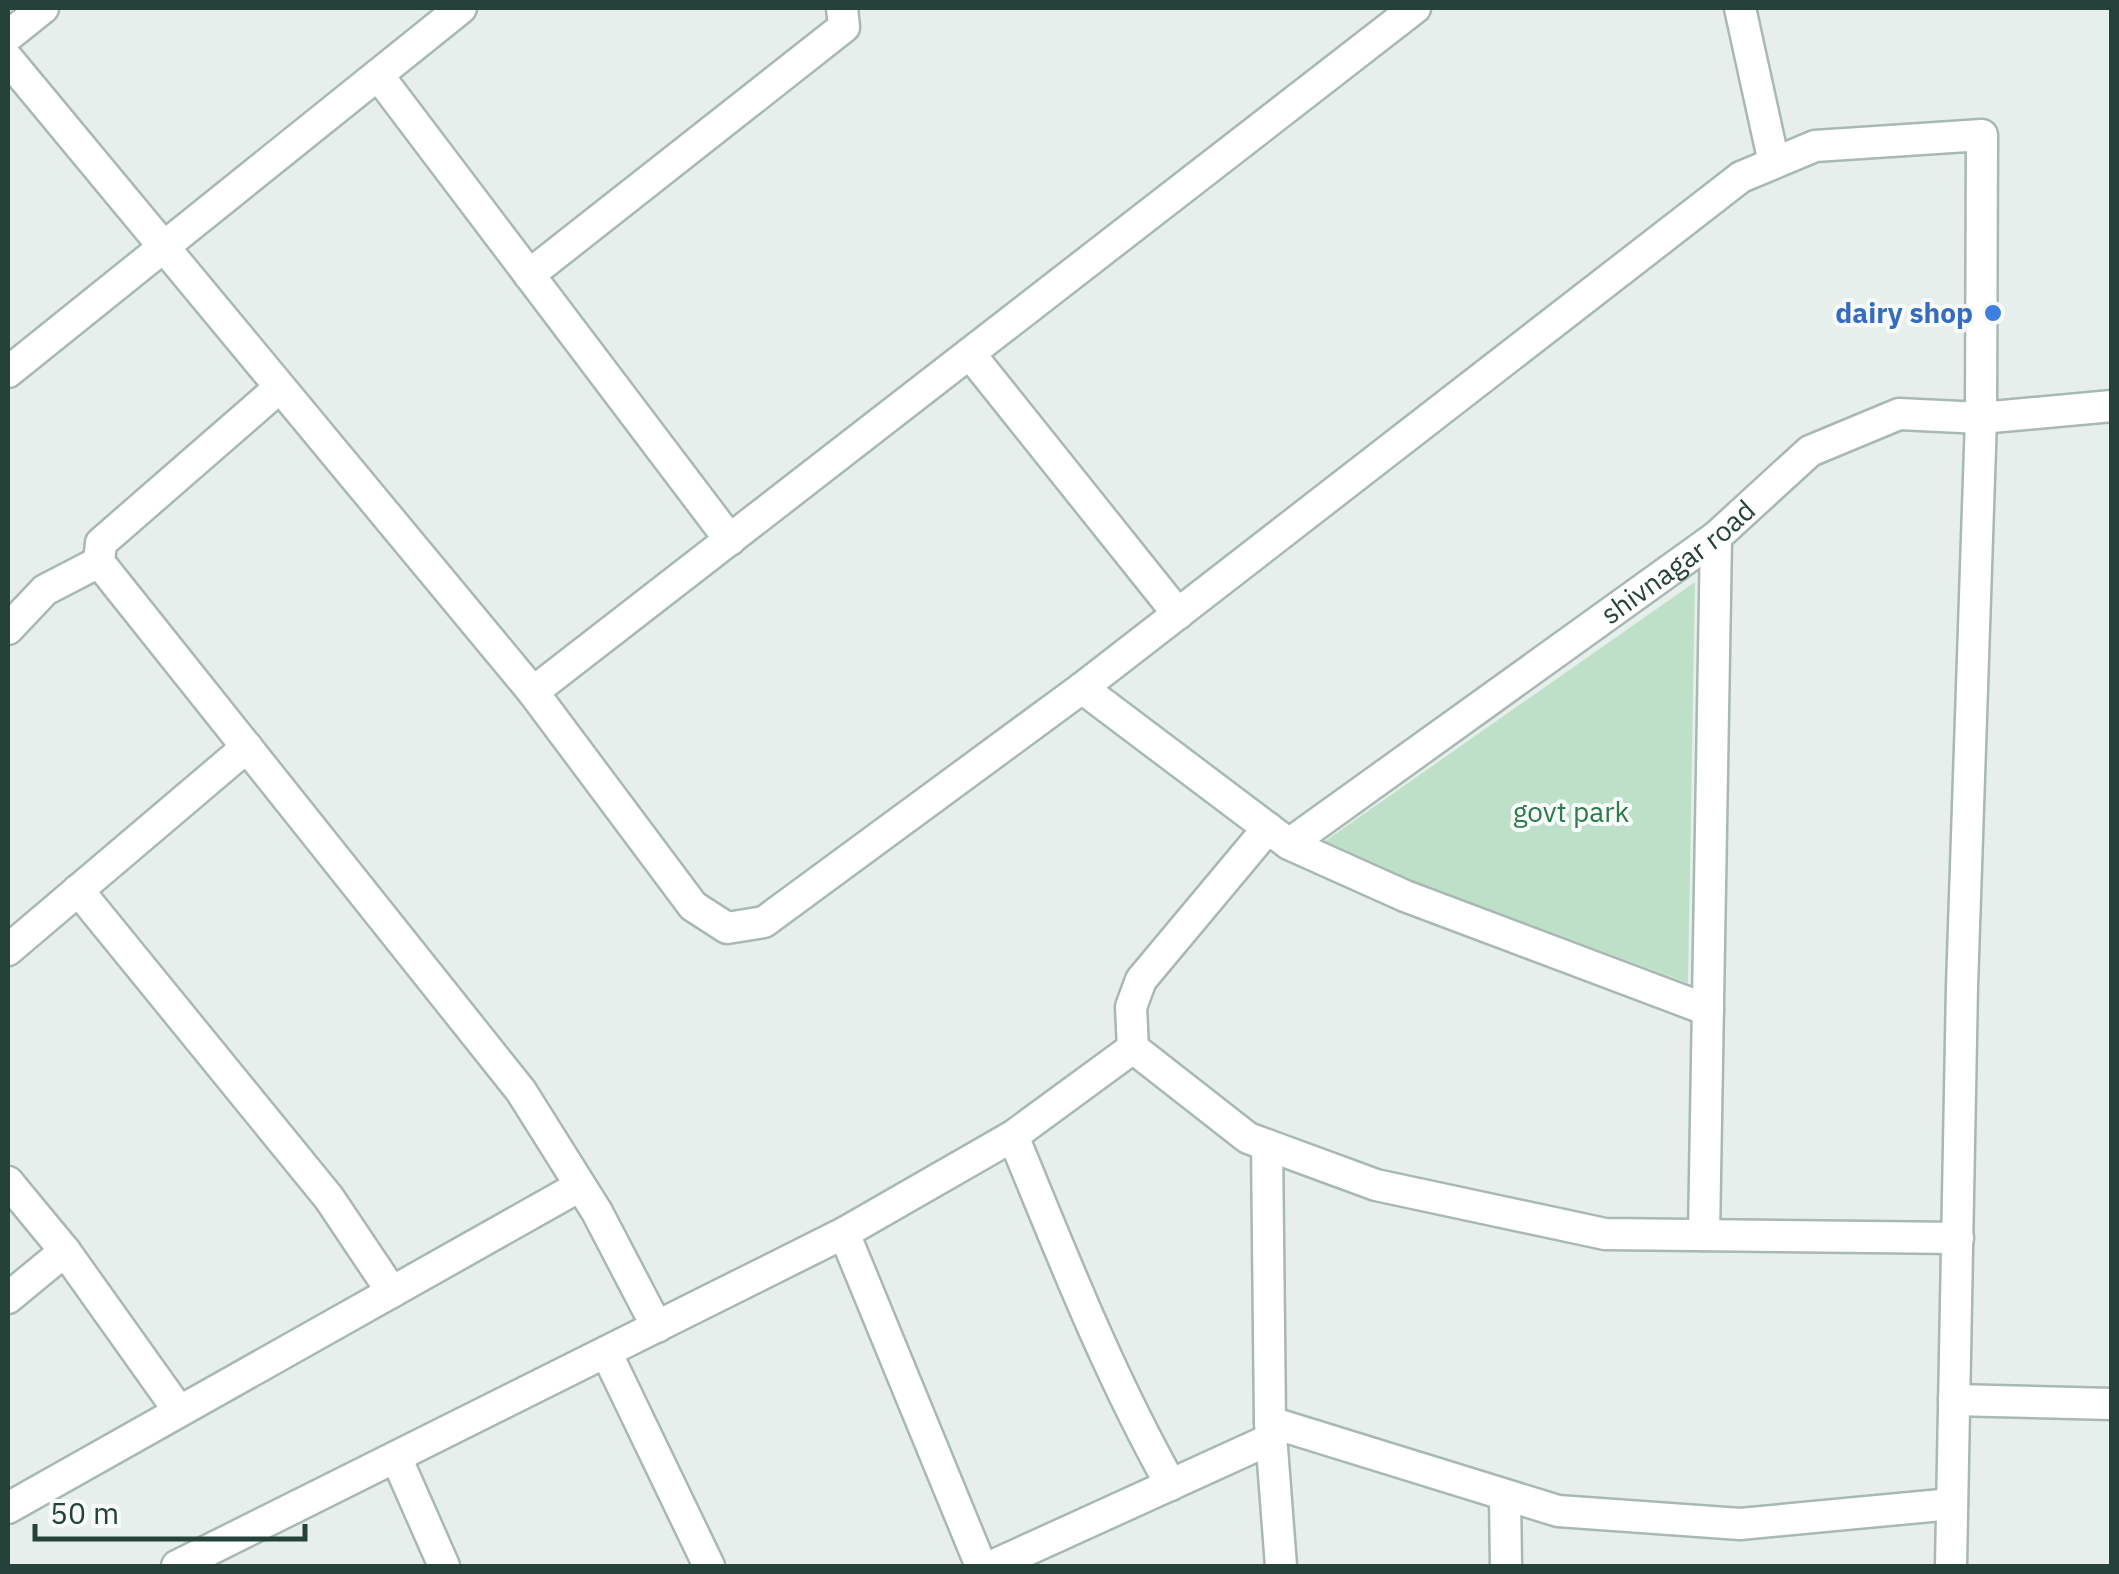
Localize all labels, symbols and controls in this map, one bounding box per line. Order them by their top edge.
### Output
place label: dairy shop [1835,294,1973,331]
marker: dairy shop [1982,302,2004,324]
street label: shivnagar road [1593,491,1763,632]
park label: govt park [1513,793,1630,830]
scale bar [35,1479,305,1541]
text: 50 m [50,1493,119,1532]

